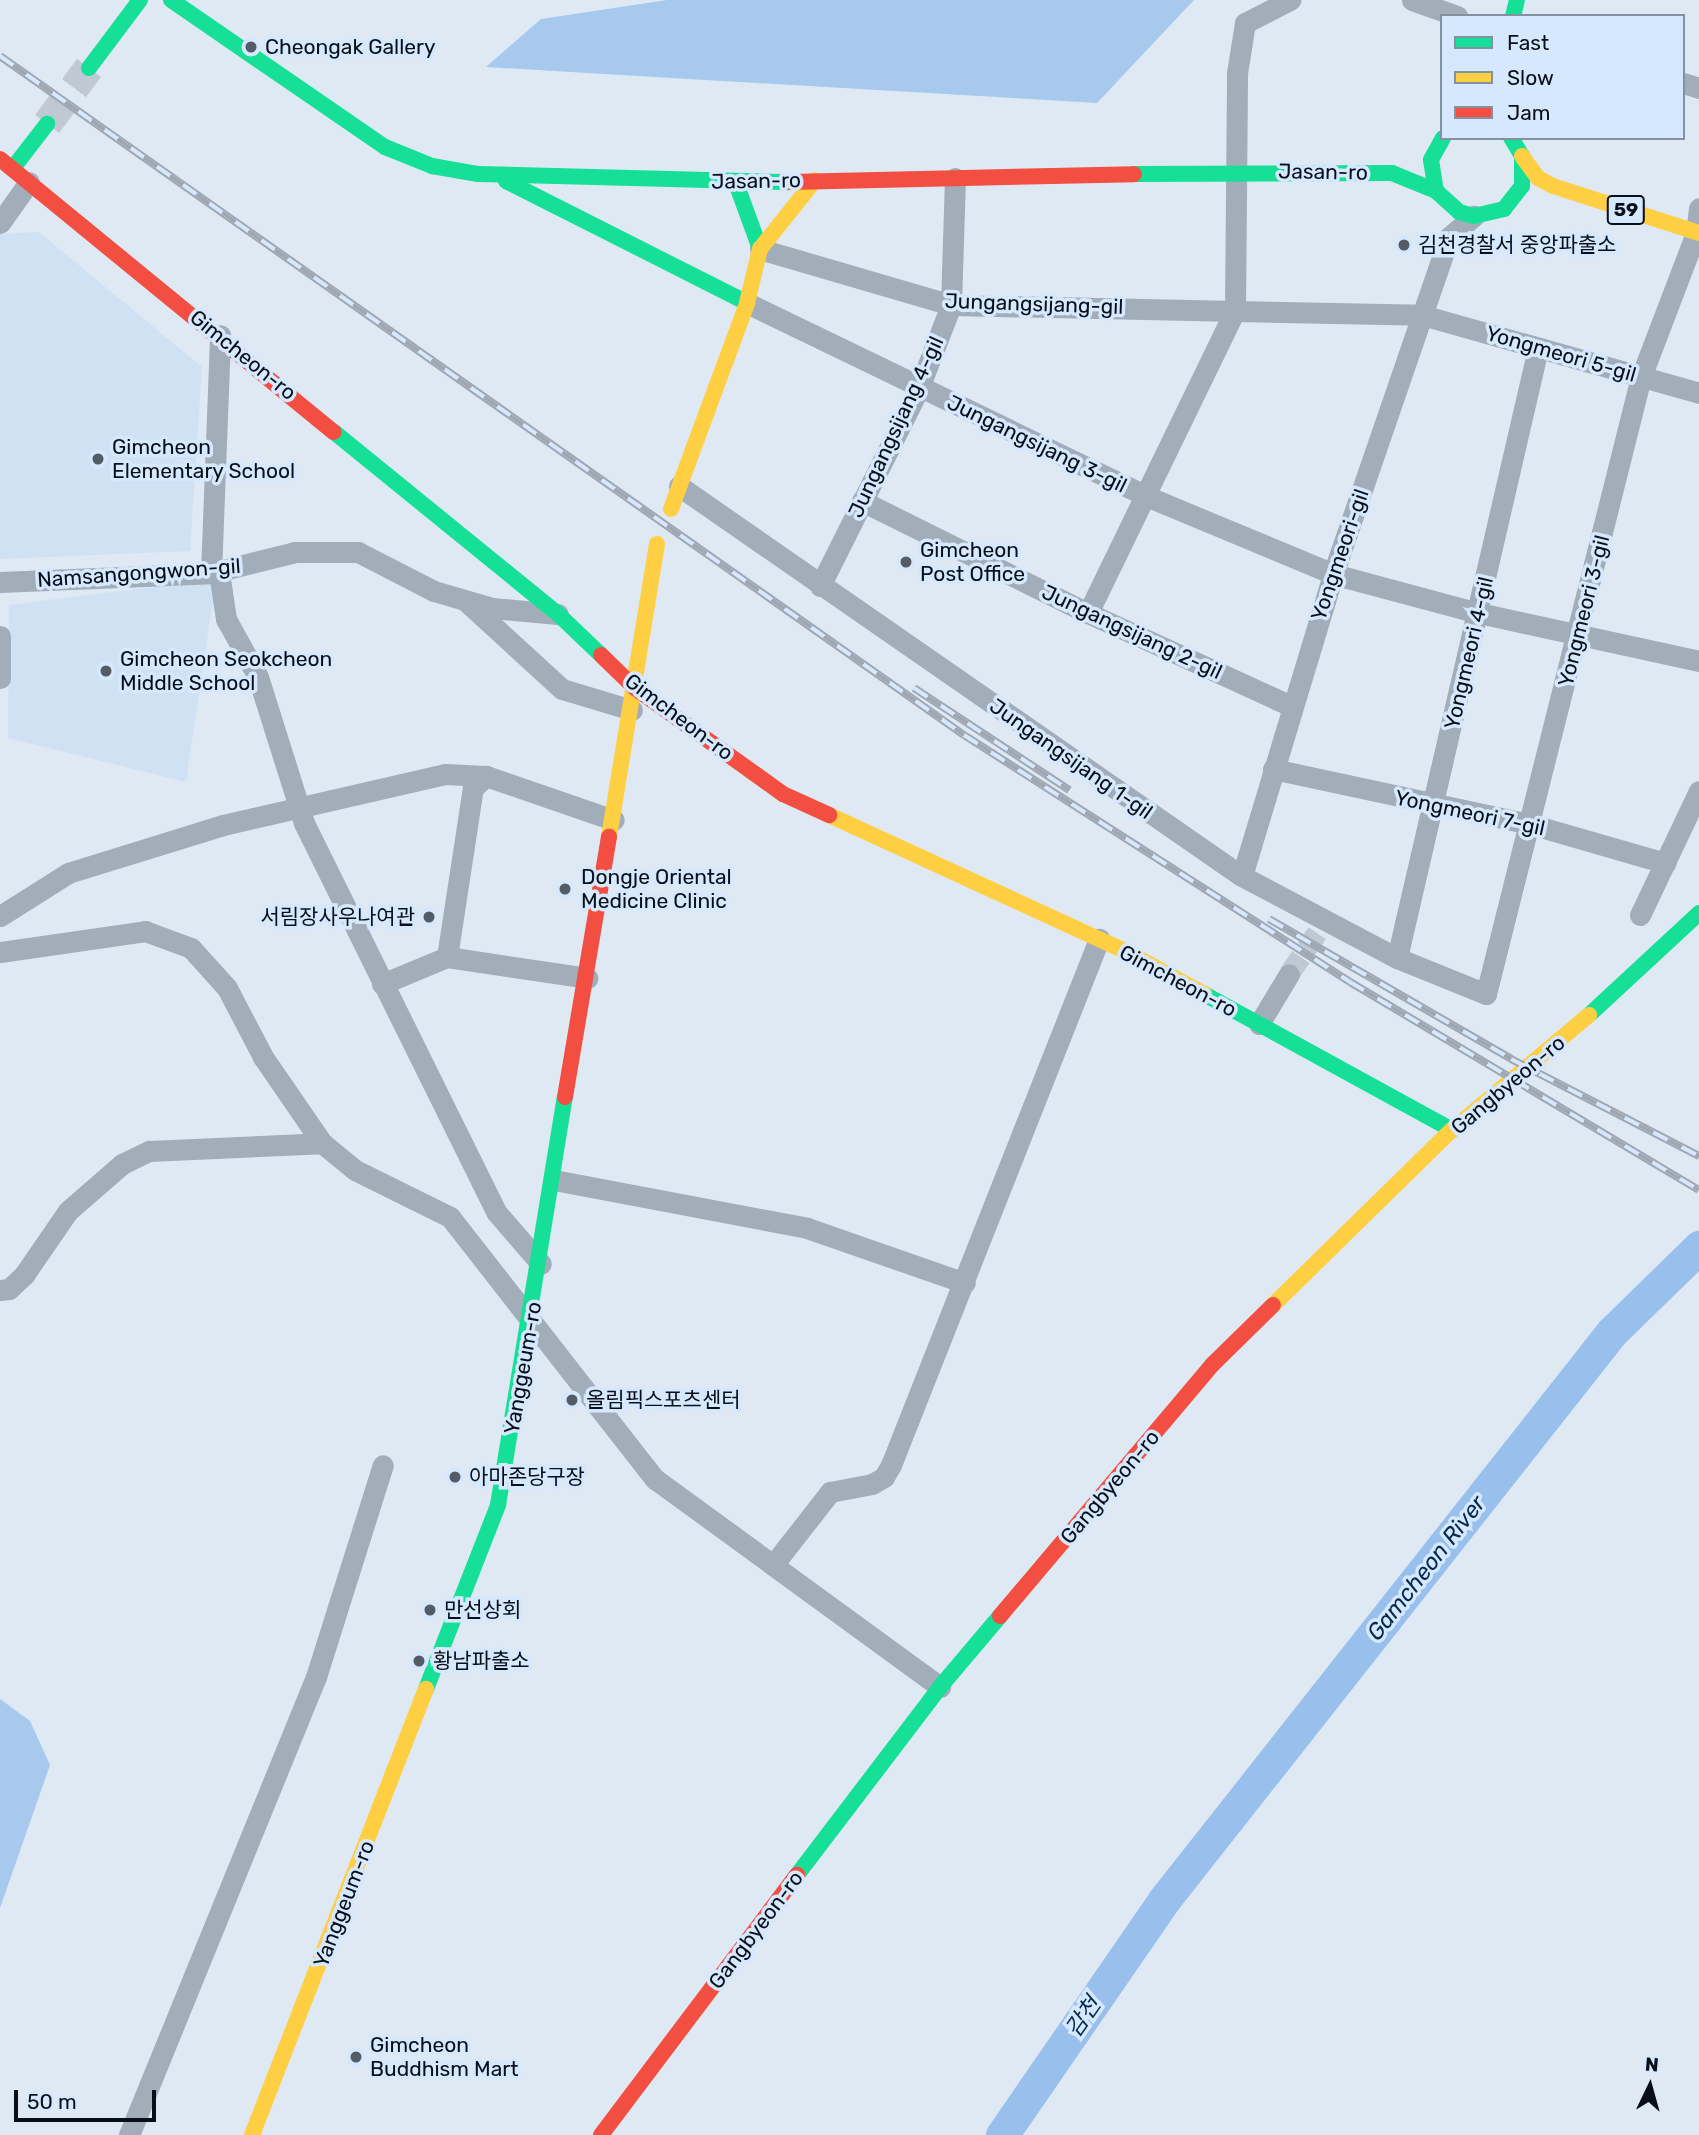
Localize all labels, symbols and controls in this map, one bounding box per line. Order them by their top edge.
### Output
legend [1440,14,1685,140]
text: Fast [1507,30,1549,55]
place label: Cheongak Gallery [265,34,436,60]
marker: Cheongak Gallery [243,39,259,55]
text: Slow [1507,65,1554,90]
text: Jam [1507,100,1551,125]
street label: Jasan-ro [1278,159,1368,185]
street label: Jasan-ro [711,168,801,194]
road number: 59 [1607,194,1645,226]
place label: 김천경찰서 중앙파출소 [1418,232,1616,258]
marker: 김천경찰서 중앙파출소 [1396,237,1412,253]
street label: Jungangsijang-gil [944,288,1124,320]
street label: Gimcheon-ro [185,305,301,405]
street label: Yongmeori 5-gil [1483,321,1639,387]
street label: Jungangsijang 4-gil [843,332,949,522]
street label: Jungangsijang 3-gil [943,390,1131,498]
place label: Gimcheon Elementary School [112,434,296,484]
marker: Gimcheon Elementary School [90,451,106,467]
street label: Yongmeori-gil [1306,486,1374,624]
street label: Yongmeori 3-gil [1553,533,1615,689]
place label: Gimcheon Post Office [920,537,1025,587]
street label: Namsangongwon-gil [36,553,242,593]
marker: Gimcheon Post Office [898,554,914,570]
street label: Yongmeori 4-gil [1439,574,1499,732]
street label: Jungangsijang 2-gil [1038,579,1226,685]
place label: Gimcheon Seokcheon Middle School [120,646,332,696]
marker: Gimcheon Seokcheon Middle School [98,663,114,679]
street label: Gimcheon-ro [620,668,738,766]
street label: Jungangsijang 1-gil [985,693,1157,825]
street label: Yongmeori 7-gil [1393,785,1547,841]
place label: Dongje Oriental Medicine Clinic [581,864,732,914]
marker: Dongje Oriental Medicine Clinic [555,879,575,899]
place label: 서림장사우나여관 [260,904,415,930]
marker: 서림장사우나여관 [421,909,437,925]
street label: Gimcheon-ro [1115,940,1241,1022]
street label: Gangbyeon-ro [1446,1030,1570,1140]
street label: Yanggeum-ro [499,1300,547,1436]
place label: 올림픽스포츠센터 [586,1387,741,1413]
marker: 올림픽스포츠센터 [564,1392,580,1408]
street label: Gangbyeon-ro [1055,1425,1165,1549]
place label: 아마존당구장 [469,1464,585,1490]
marker: 아마존당구장 [447,1469,463,1485]
water label: Gamcheon River [1361,1490,1491,1646]
place label: 만선상회 [444,1597,521,1623]
marker: 만선상회 [422,1602,438,1618]
place label: 황남파출소 [433,1648,530,1674]
marker: 황남파출소 [411,1653,427,1669]
street label: Yanggeum-ro [308,1837,380,1971]
street label: Gangbyeon-ro [704,1866,808,1994]
water label: 감천 [1060,1992,1106,2042]
place label: Gimcheon Buddhism Mart [370,2032,519,2082]
marker: Gimcheon Buddhism Mart [348,2049,364,2065]
north arrow [1615,2051,1685,2121]
text: N [1644,2053,1660,2077]
scale bar [18,2076,159,2120]
text: 50 m [27,2089,77,2114]

